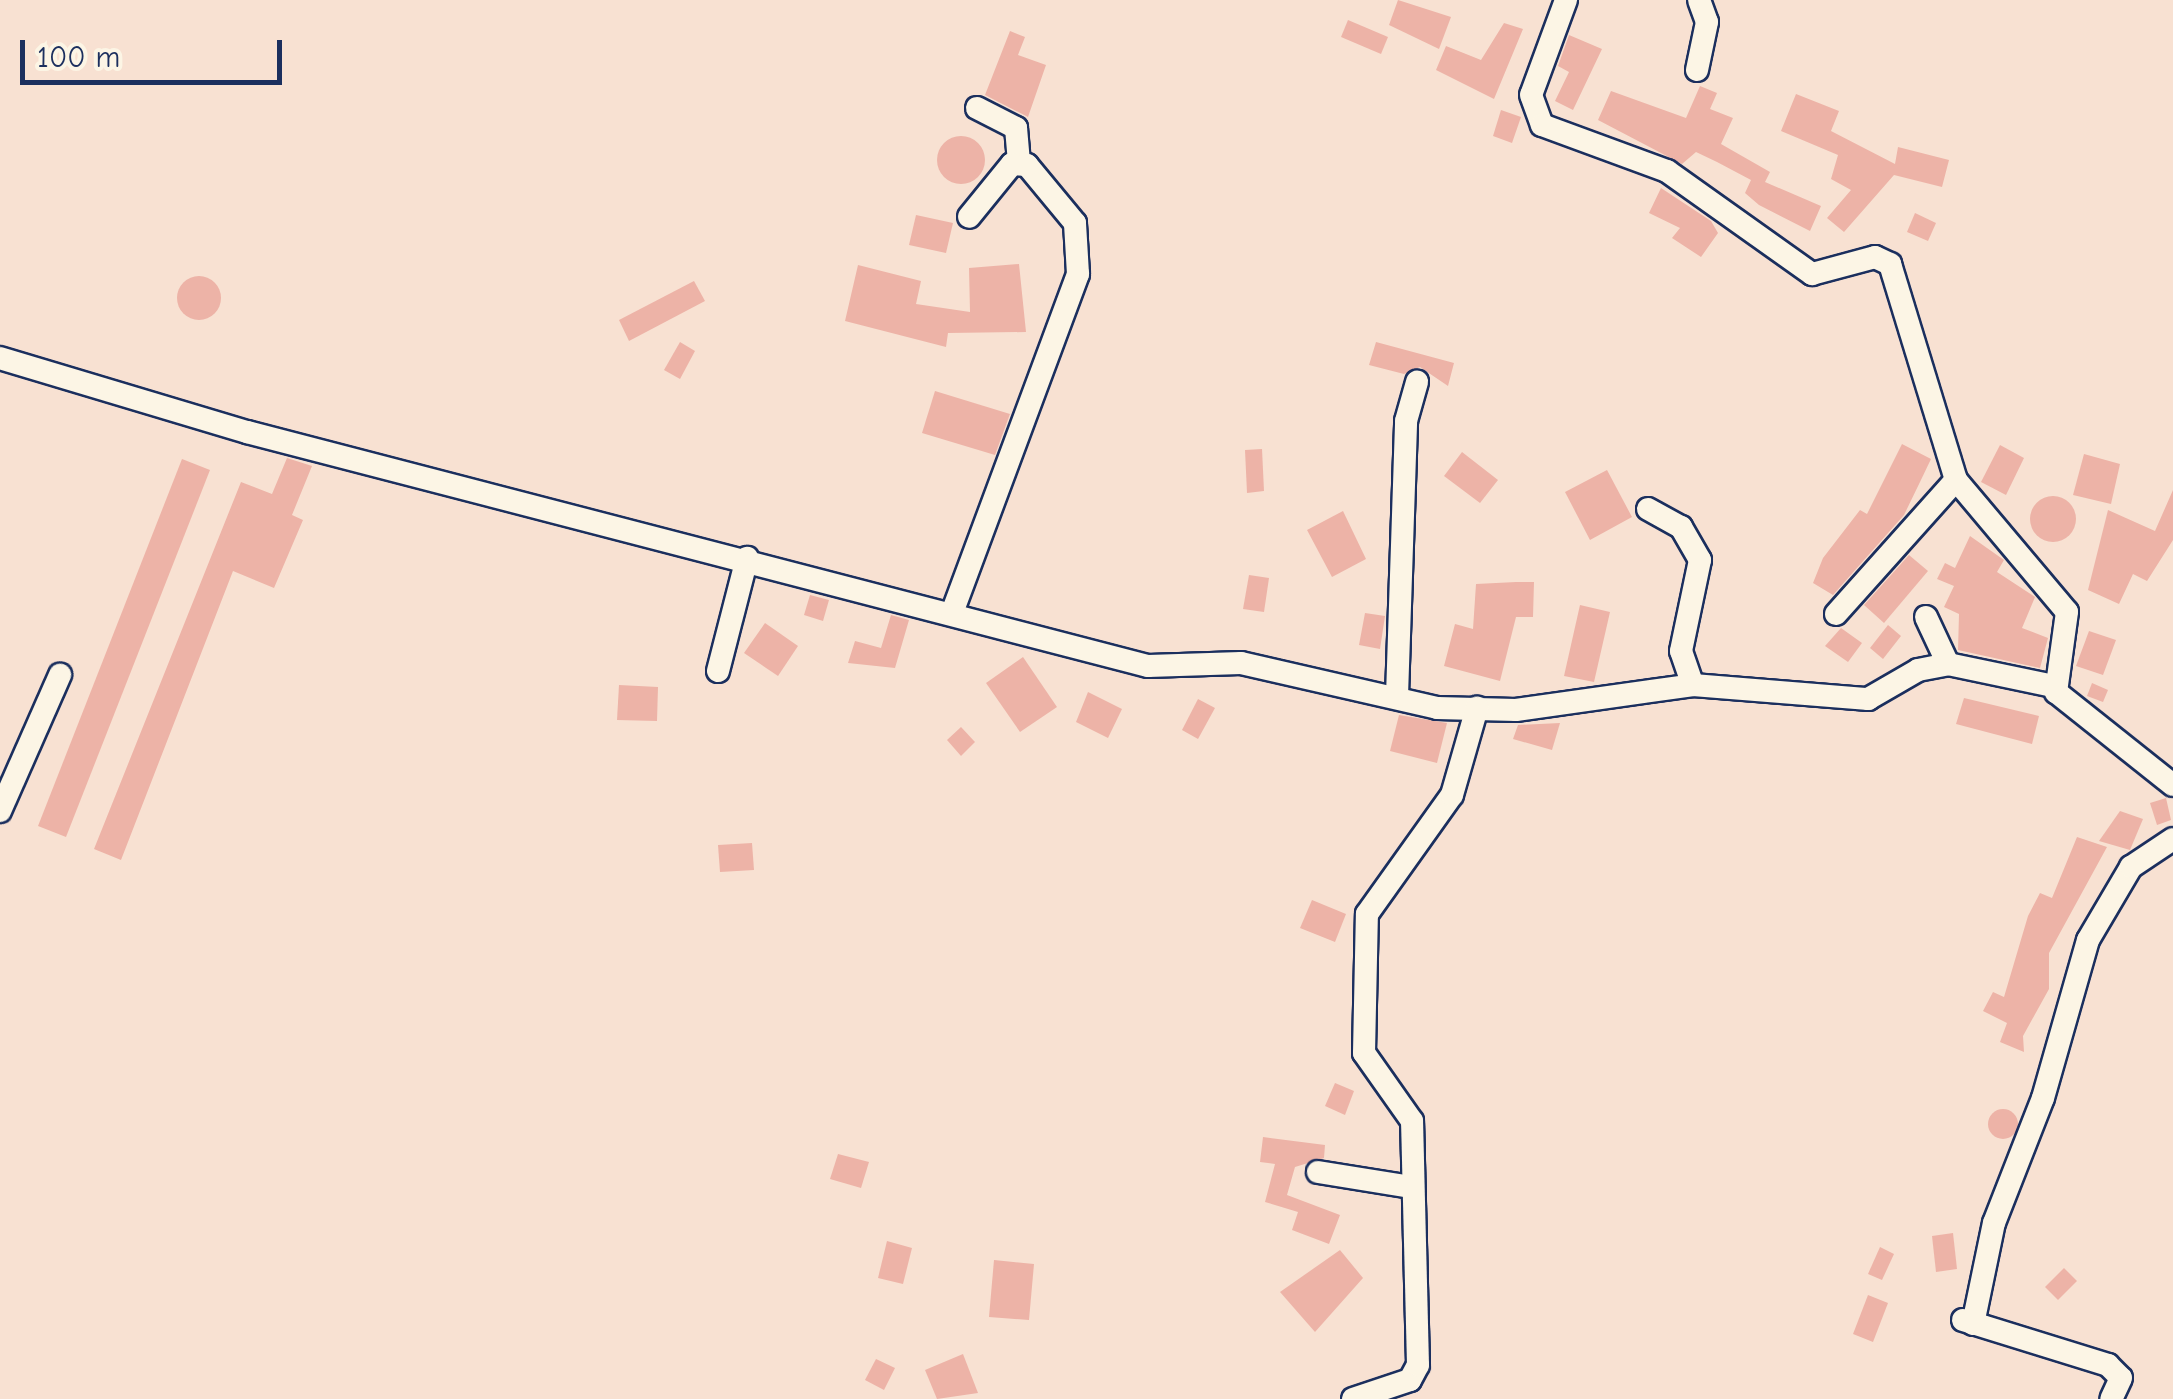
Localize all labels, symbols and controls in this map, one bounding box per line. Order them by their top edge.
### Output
scale bar [25,20,288,82]
text: 100 m [37,40,120,75]

